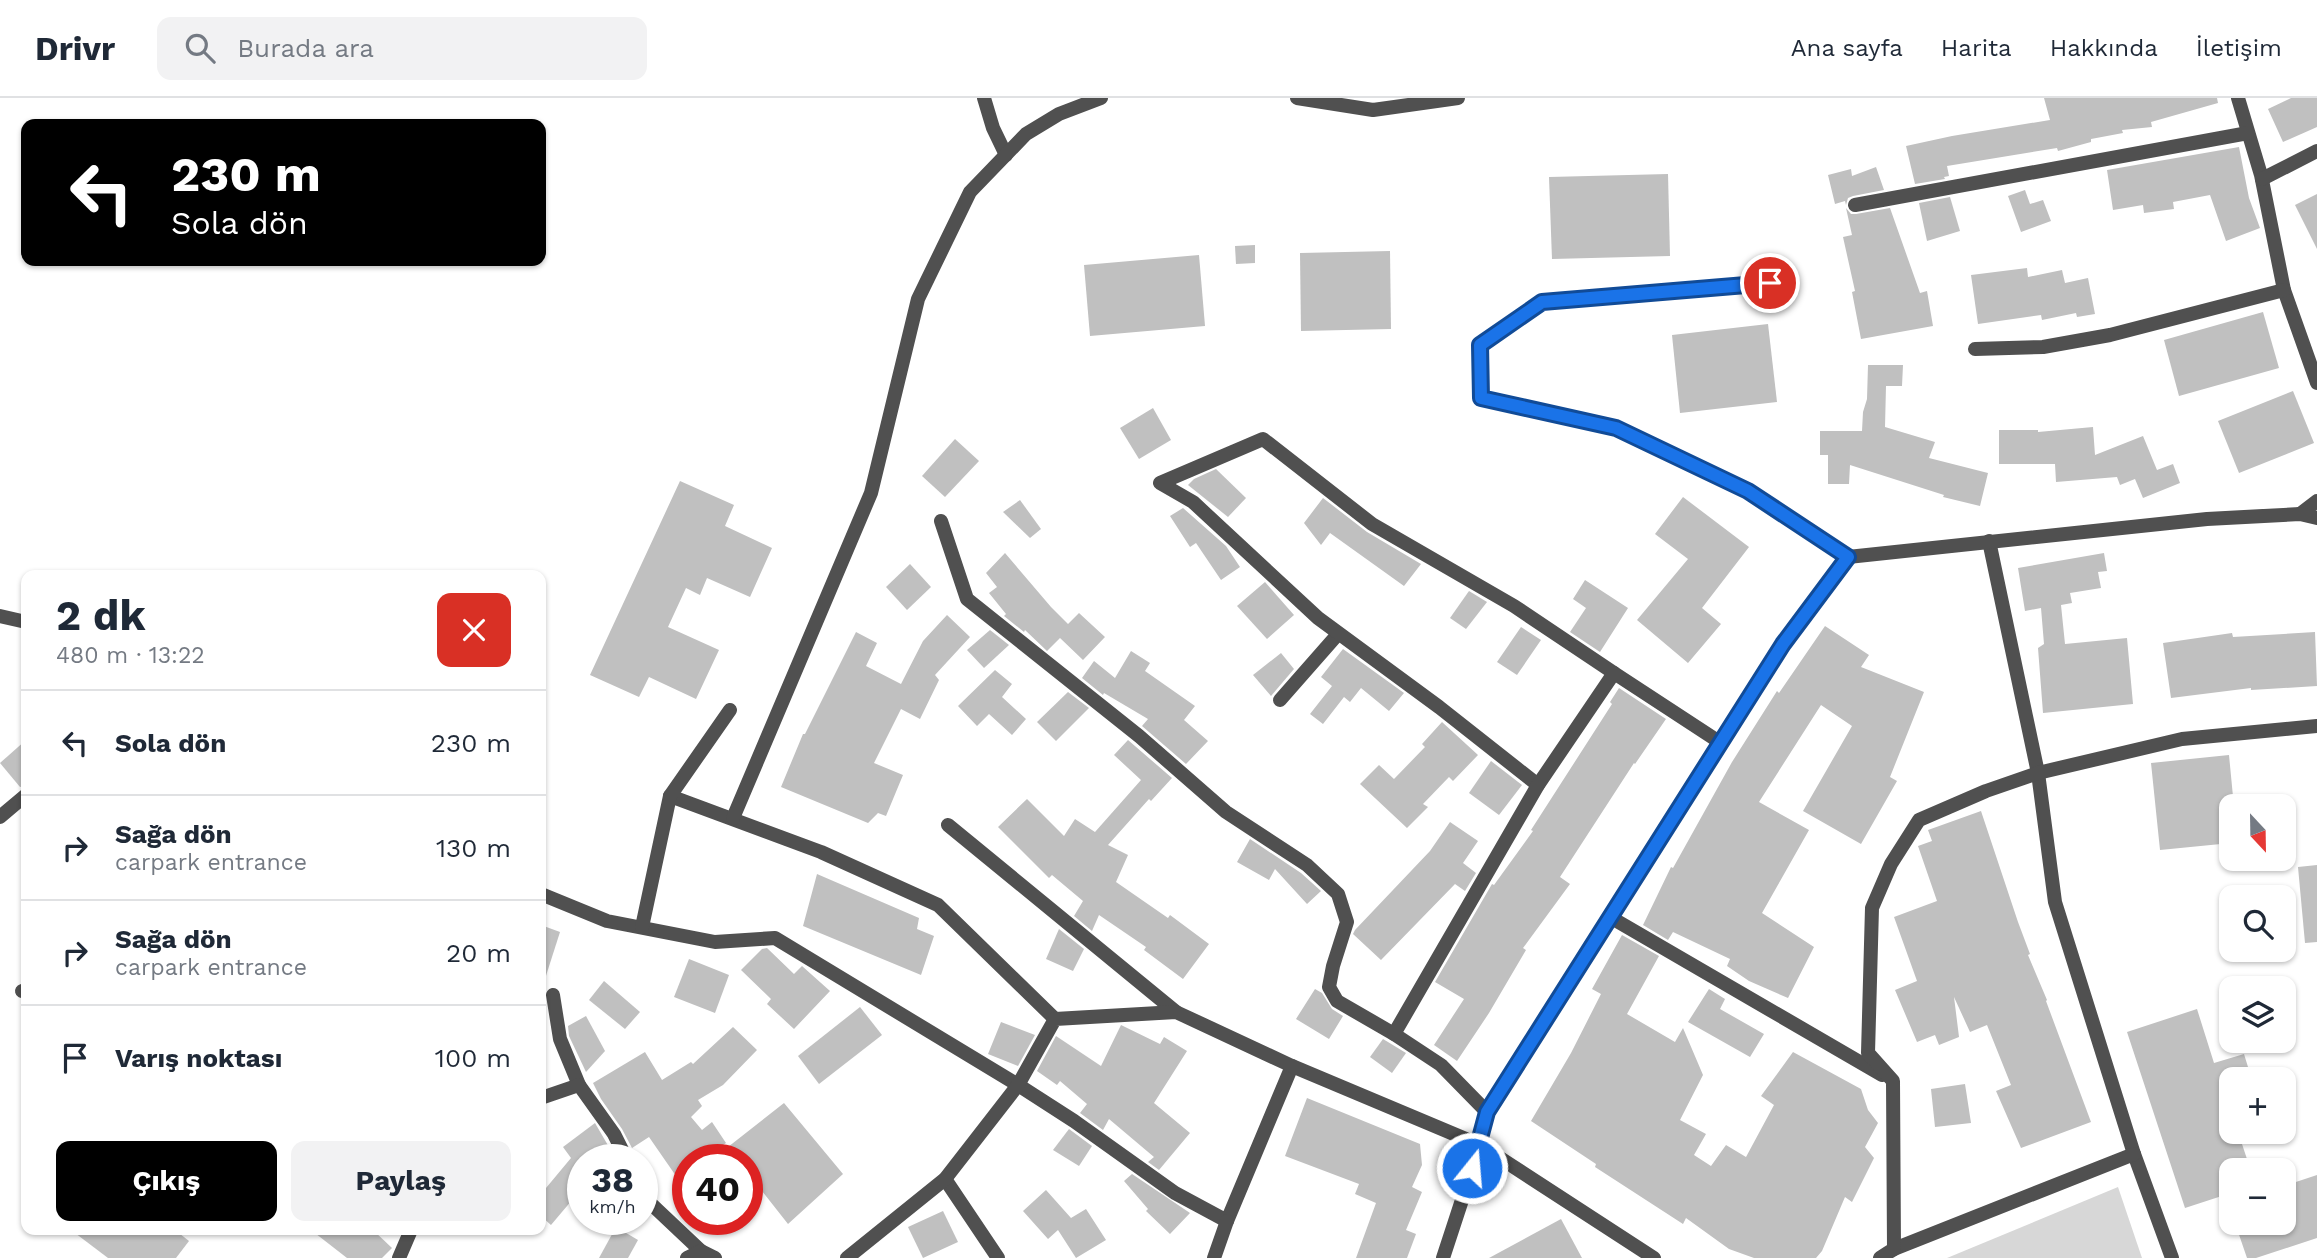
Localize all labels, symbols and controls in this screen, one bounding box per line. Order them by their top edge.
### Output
search box [157,17,647,80]
text: Drivr [35,29,115,68]
icon: search [181,29,219,67]
text: Burada ara [237,33,374,63]
text: Ana sayfa [1791,34,1903,62]
text: Harita [1941,34,2012,62]
text: Hakkında [2050,34,2158,62]
text: İletişim [2196,34,2282,62]
text: 230 m [171,145,321,203]
icon: left [56,147,147,238]
text: Sola dön [171,204,308,242]
pin [1740,253,1800,313]
icon: arrive [1751,264,1789,302]
text: 2 dk [56,591,146,640]
button: close [437,593,511,667]
text: 480 m · 13:22 [56,642,205,669]
icon: left [56,724,94,762]
text: Sola dön [115,728,226,758]
text: 230 m [431,728,511,758]
north arrow [2219,794,2296,872]
map controls [2219,794,2296,1235]
text: Sağa dön [115,819,232,849]
icon: right [56,829,94,867]
text: 130 m [436,833,511,863]
text: carpark entrance [115,849,307,876]
button: search [2219,885,2296,962]
text: Sağa dön [115,924,232,954]
icon: right [56,934,94,972]
text: 20 m [446,938,511,968]
text: carpark entrance [115,954,307,981]
button: layers [2219,976,2296,1053]
icon: arrive [56,1039,94,1077]
text: Varış noktası [115,1043,282,1073]
text: 100 m [435,1043,511,1073]
button: + [2219,1067,2296,1144]
position arrow [1435,1131,1509,1205]
button: Çıkış [56,1141,277,1221]
button: Paylaş [291,1141,511,1221]
speed limit sign: 40 [672,1144,763,1235]
button: − [2219,1158,2296,1235]
text: 38 [591,1159,634,1201]
text: km/h [589,1196,636,1217]

